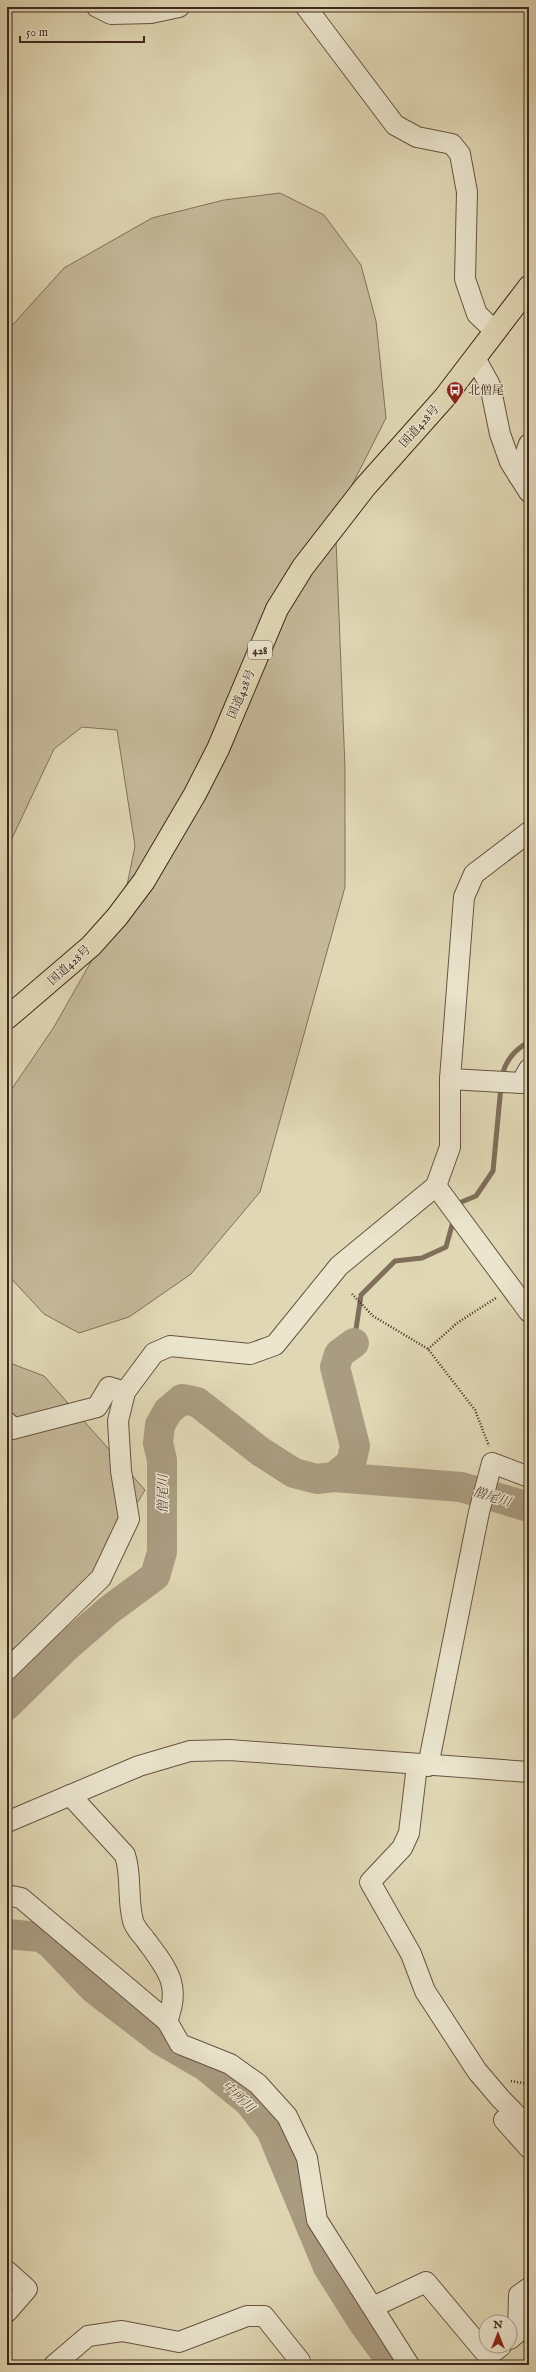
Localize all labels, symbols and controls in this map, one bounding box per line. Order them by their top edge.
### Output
scale bar [20,18,144,44]
text: 50 m [26,25,48,40]
bus stop icon: 北僧尾 [445,380,465,405]
place label: 北僧尾 [468,383,504,398]
street label: 国道428号 [396,402,442,451]
road number: 428 [248,641,272,659]
street label: 国道428号 [224,667,259,721]
street label: 国道428号 [45,942,94,988]
water label: 僧尾川 [155,1473,172,1514]
water label: 僧尾川 [470,1484,515,1512]
water label: 中所川 [218,2078,259,2118]
north arrow [478,2314,518,2354]
text: N [492,2318,503,2332]

